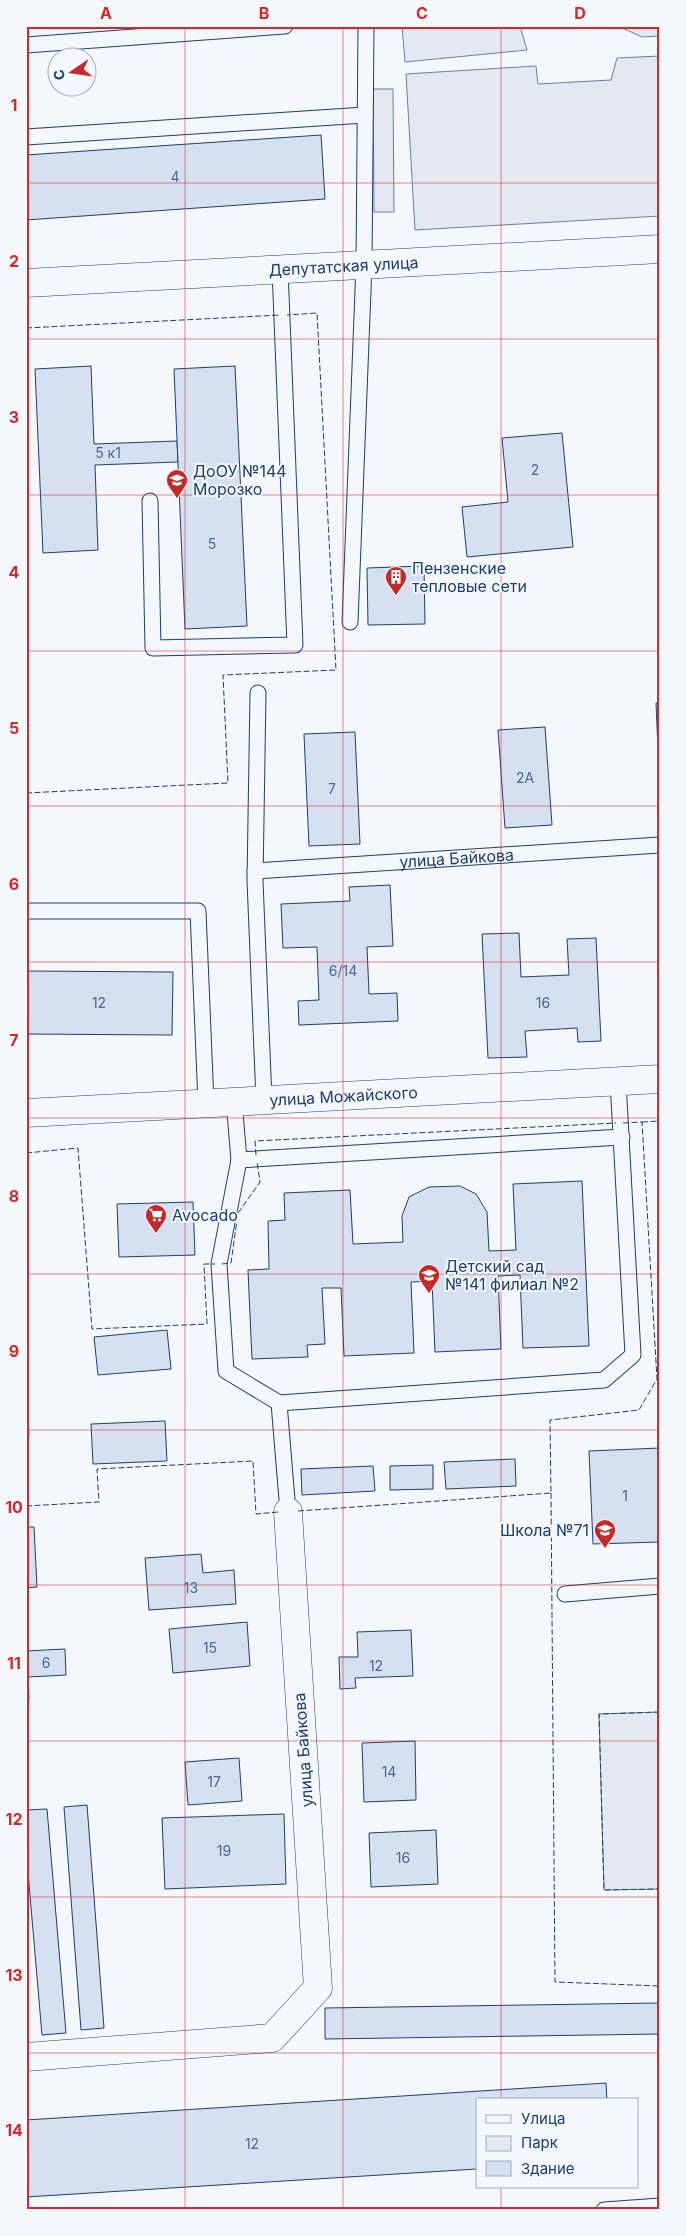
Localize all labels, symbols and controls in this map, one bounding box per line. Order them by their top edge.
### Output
text: A [100,3,112,23]
text: B [259,3,269,23]
text: C [416,3,428,23]
text: D [574,3,586,23]
north arrow [48,48,98,98]
text: С [49,68,68,82]
text: 1 [11,95,17,115]
house number: 4 [170,168,180,185]
text: 2 [9,251,19,271]
street label: Депутатская улица [268,252,419,280]
text: 3 [9,407,19,427]
house number: 5 к1 [95,444,121,461]
place label: ДоОУ №144 Морозко [193,461,287,499]
house number: 2 [531,461,539,478]
school or university icon: ДоОУ №144 Морозко [165,468,189,499]
house number: 5 [208,535,216,552]
place label: Пензенские тепловые сети [412,558,527,596]
text: 4 [9,562,20,582]
building icon: Пензенские тепловые сети [384,565,408,596]
text: 5 [9,718,19,738]
house number: 2А [516,769,534,786]
house number: 7 [328,780,336,797]
street label: улица Байкова [399,844,514,872]
text: 6 [9,874,19,894]
house number: 6/14 [329,962,357,979]
house number: 12 [92,994,106,1011]
house number: 16 [536,994,550,1011]
text: 7 [9,1030,19,1050]
street label: улица Можайского [269,1082,418,1110]
text: 8 [9,1186,19,1206]
supermarket icon: Avocado [144,1203,168,1234]
place label: Avocado [172,1205,238,1225]
place label: Детский сад №141 филиал №2 [445,1256,579,1294]
school or university icon: Детский сад №141 филиал №2 [417,1263,441,1294]
text: 9 [9,1341,19,1361]
house number: 1 [622,1487,628,1504]
text: 10 [5,1497,23,1517]
school or university icon: Школа №71 [593,1518,617,1549]
place label: Школа №71 [500,1520,589,1540]
house number: 13 [184,1579,198,1596]
house number: 15 [203,1639,217,1656]
text: 11 [7,1653,21,1673]
house number: 6 [42,1654,50,1671]
house number: 12 [369,1657,383,1674]
street label: улица Байкова [289,1692,317,1808]
house number: 14 [382,1763,396,1780]
house number: 17 [207,1773,221,1790]
text: 12 [6,1809,22,1829]
house number: 19 [217,1842,231,1859]
house number: 16 [396,1849,410,1866]
text: 13 [5,1965,23,1985]
legend [476,2098,638,2188]
text: Улица [521,2109,565,2128]
text: 14 [5,2120,23,2140]
text: Парк [521,2133,558,2152]
house number: 12 [245,2135,259,2152]
text: Здание [521,2159,575,2178]

